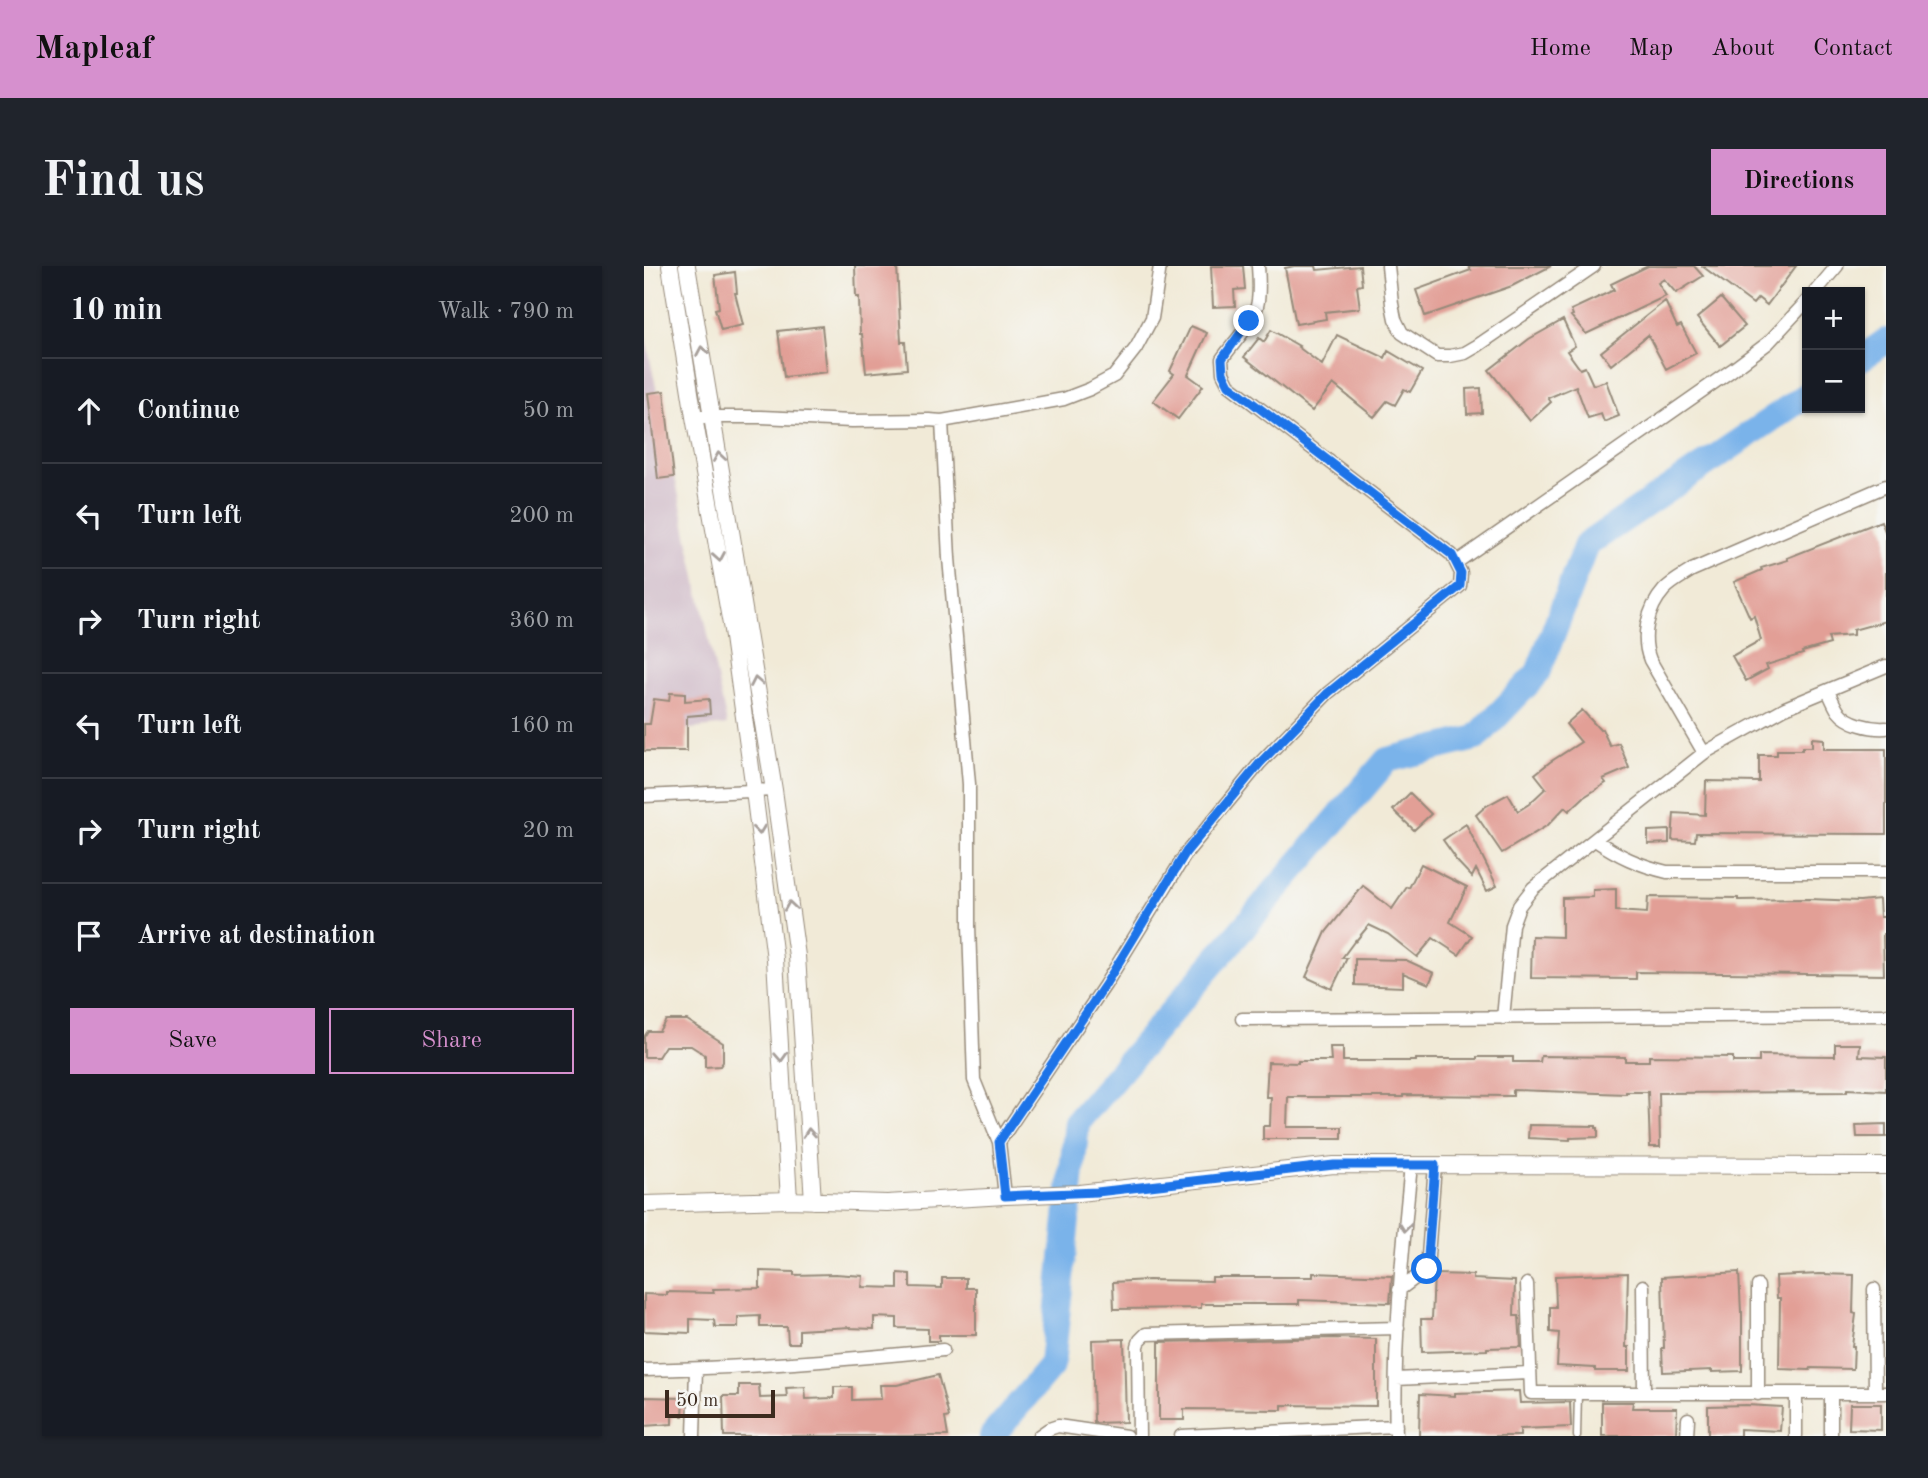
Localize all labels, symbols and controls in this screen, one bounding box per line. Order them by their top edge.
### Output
text: Mapleaf [35,33,153,66]
text: Home [1530,37,1591,61]
text: Map [1629,37,1673,61]
text: About [1711,37,1775,61]
text: Contact [1813,37,1893,61]
button: Directions [1711,149,1886,215]
text: Find us [42,158,205,207]
map controls [1802,287,1865,413]
button: + [1802,287,1865,350]
text: 10 min [70,296,163,326]
text: Walk · 790 m [438,300,574,323]
route end [1233,305,1264,336]
one-way arrow [695,345,710,357]
button: − [1802,350,1865,413]
icon: ahead [70,392,108,430]
text: Continue [137,398,240,424]
text: 50 m [523,399,574,422]
one-way arrow [712,451,727,463]
icon: left [70,497,108,535]
text: Turn left [137,503,242,529]
text: 200 m [509,504,574,527]
one-way arrow [711,551,726,563]
icon: right [70,602,108,640]
text: Turn right [137,608,260,634]
text: 360 m [509,609,574,632]
one-way arrow [749,676,764,688]
icon: left [70,707,108,745]
text: Turn left [137,713,242,739]
text: 160 m [509,714,574,737]
icon: right [70,812,108,850]
text: Turn right [137,818,260,844]
text: 20 m [523,819,574,842]
one-way arrow [752,824,767,836]
one-way arrow [783,900,798,912]
icon: arrive [70,917,108,955]
text: Arrive at destination [137,923,376,949]
button: Save [70,1008,315,1074]
button: Share [329,1008,574,1074]
one-way arrow [773,1051,788,1062]
one-way arrow [801,1127,816,1138]
one-way arrow [1398,1222,1413,1233]
route start [1411,1253,1442,1284]
scale bar [665,1387,775,1419]
text: 50 m [676,1392,718,1411]

